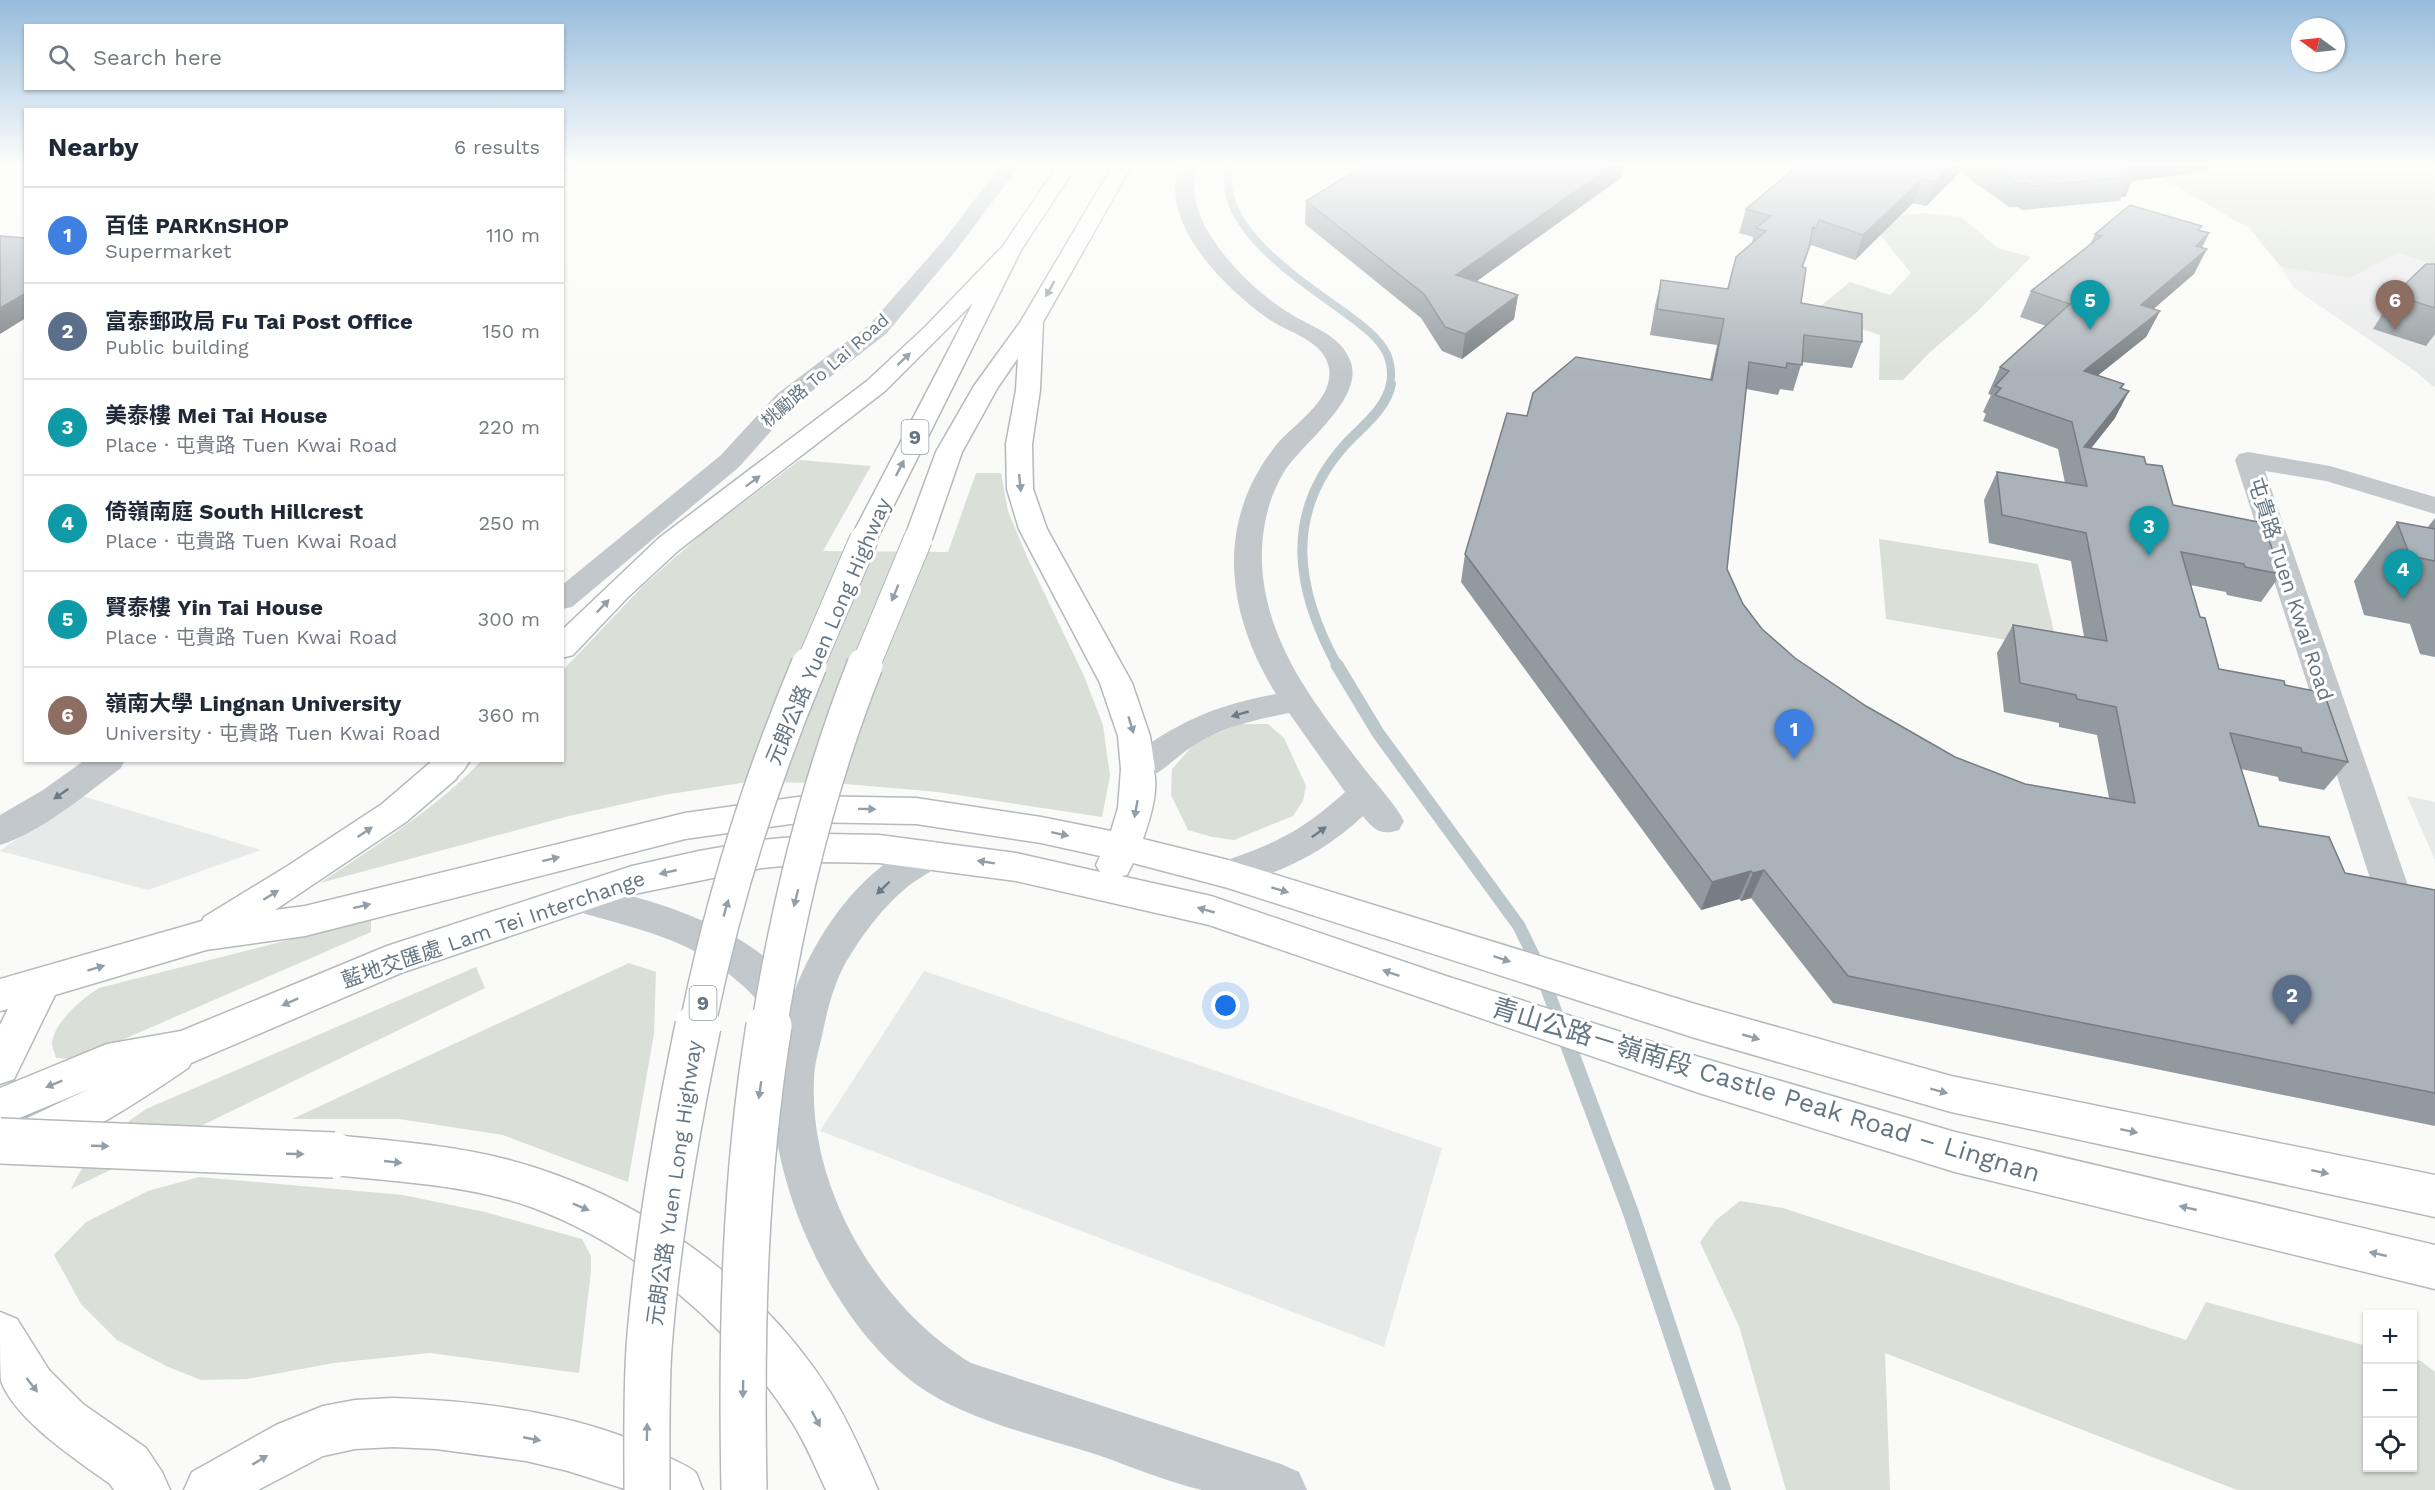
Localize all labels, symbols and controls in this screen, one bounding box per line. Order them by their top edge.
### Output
north arrow [2291,18,2345,72]
search box [24,24,564,90]
icon: search [45,41,78,74]
text: Search here [93,45,222,70]
text: Nearby [48,132,139,162]
text: 6 results [454,135,540,159]
text: 百佳 PARKnSHOP [105,213,289,238]
text: 1 [63,223,72,247]
text: 110 m [486,223,540,247]
text: Supermarket [105,239,231,263]
pin: 5 [2070,280,2110,330]
pin: 6 [2376,280,2414,330]
one-way arrow [1045,281,1055,298]
text: 富泰郵政局 Fu Tai Post Office [105,309,413,334]
street label: 桃勵路 To Lai Road [757,309,893,431]
text: 2 [62,319,73,343]
text: 150 m [482,319,540,343]
text: Public building [105,335,249,359]
one-way arrow [897,352,912,366]
text: 美泰樓 Mei Tai House [105,403,328,428]
text: 3 [62,415,73,439]
text: 220 m [478,415,540,439]
road number: 9 [902,420,928,454]
text: Place · 屯貴路 Tuen Kwai Road [105,433,397,457]
one-way arrow [895,460,905,477]
one-way arrow [1015,474,1025,493]
street label: 屯貴路 Tuen Kwai Road [2243,474,2339,704]
one-way arrow [744,475,760,487]
street label: 元朗公路 Yuen Long Highway [760,493,896,768]
text: 倚嶺南庭 South Hillcrest [105,499,363,524]
pin: 3 [2130,506,2168,556]
text: 4 [61,511,74,535]
text: 250 m [478,511,540,535]
text: Place · 屯貴路 Tuen Kwai Road [105,529,397,553]
pin: 4 [2384,550,2422,599]
one-way arrow [890,585,900,603]
text: 賢泰樓 Yin Tai House [105,595,323,620]
one-way arrow [596,598,610,613]
text: 5 [62,607,73,631]
text: 300 m [478,607,540,631]
text: Place · 屯貴路 Tuen Kwai Road [105,625,397,649]
text: 嶺南大學 Lingnan University [105,691,401,716]
text: 6 [61,703,74,727]
text: 360 m [478,703,540,727]
one-way arrow [1231,709,1249,719]
pin: 1 [1774,710,1814,759]
one-way arrow [1127,716,1136,734]
text: University · 屯貴路 Tuen Kwai Road [105,721,440,745]
one-way arrow [54,788,70,800]
one-way arrow [1131,800,1140,819]
one-way arrow [858,804,877,813]
one-way arrow [1311,826,1327,838]
one-way arrow [357,827,373,838]
one-way arrow [1051,830,1070,839]
one-way arrow [542,853,560,863]
one-way arrow [977,858,996,867]
street label: 藍地交匯處 Lam Tei Interchange [338,865,648,993]
one-way arrow [659,867,677,877]
one-way arrow [876,881,891,894]
one-way arrow [1271,885,1289,895]
one-way arrow [263,889,279,900]
one-way arrow [791,889,801,907]
one-way arrow [722,899,731,917]
one-way arrow [353,901,371,911]
one-way arrow [1197,905,1215,914]
one-way arrow [1493,955,1511,964]
one-way arrow [87,963,105,972]
one-way arrow [1382,968,1400,978]
pin: 2 [2272,976,2312,1025]
road number: 9 [690,986,716,1020]
your location [1211,991,1240,1020]
street label: 青山公路－嶺南段 Castle Peak Road – Lingnan [1488,992,2044,1188]
one-way arrow [281,997,299,1007]
one-way arrow [1742,1033,1760,1042]
street label: 元朗公路 Yuen Long Highway [642,1039,706,1327]
one-way arrow [44,1079,62,1089]
one-way arrow [756,1080,765,1099]
one-way arrow [1929,1086,1948,1096]
one-way arrow [2120,1127,2138,1137]
one-way arrow [91,1141,110,1150]
one-way arrow [286,1149,305,1158]
one-way arrow [383,1157,402,1166]
one-way arrow [2311,1167,2329,1177]
one-way arrow [573,1202,591,1212]
one-way arrow [2179,1203,2198,1213]
one-way arrow [2369,1248,2387,1258]
map controls [2363,1310,2417,1472]
button: + [2363,1310,2417,1364]
button: − [2363,1364,2417,1418]
one-way arrow [25,1378,37,1393]
one-way arrow [738,1379,747,1398]
one-way arrow [811,1410,821,1427]
button: locate [2363,1418,2417,1472]
one-way arrow [643,1422,652,1441]
one-way arrow [522,1435,541,1445]
one-way arrow [252,1454,268,1465]

